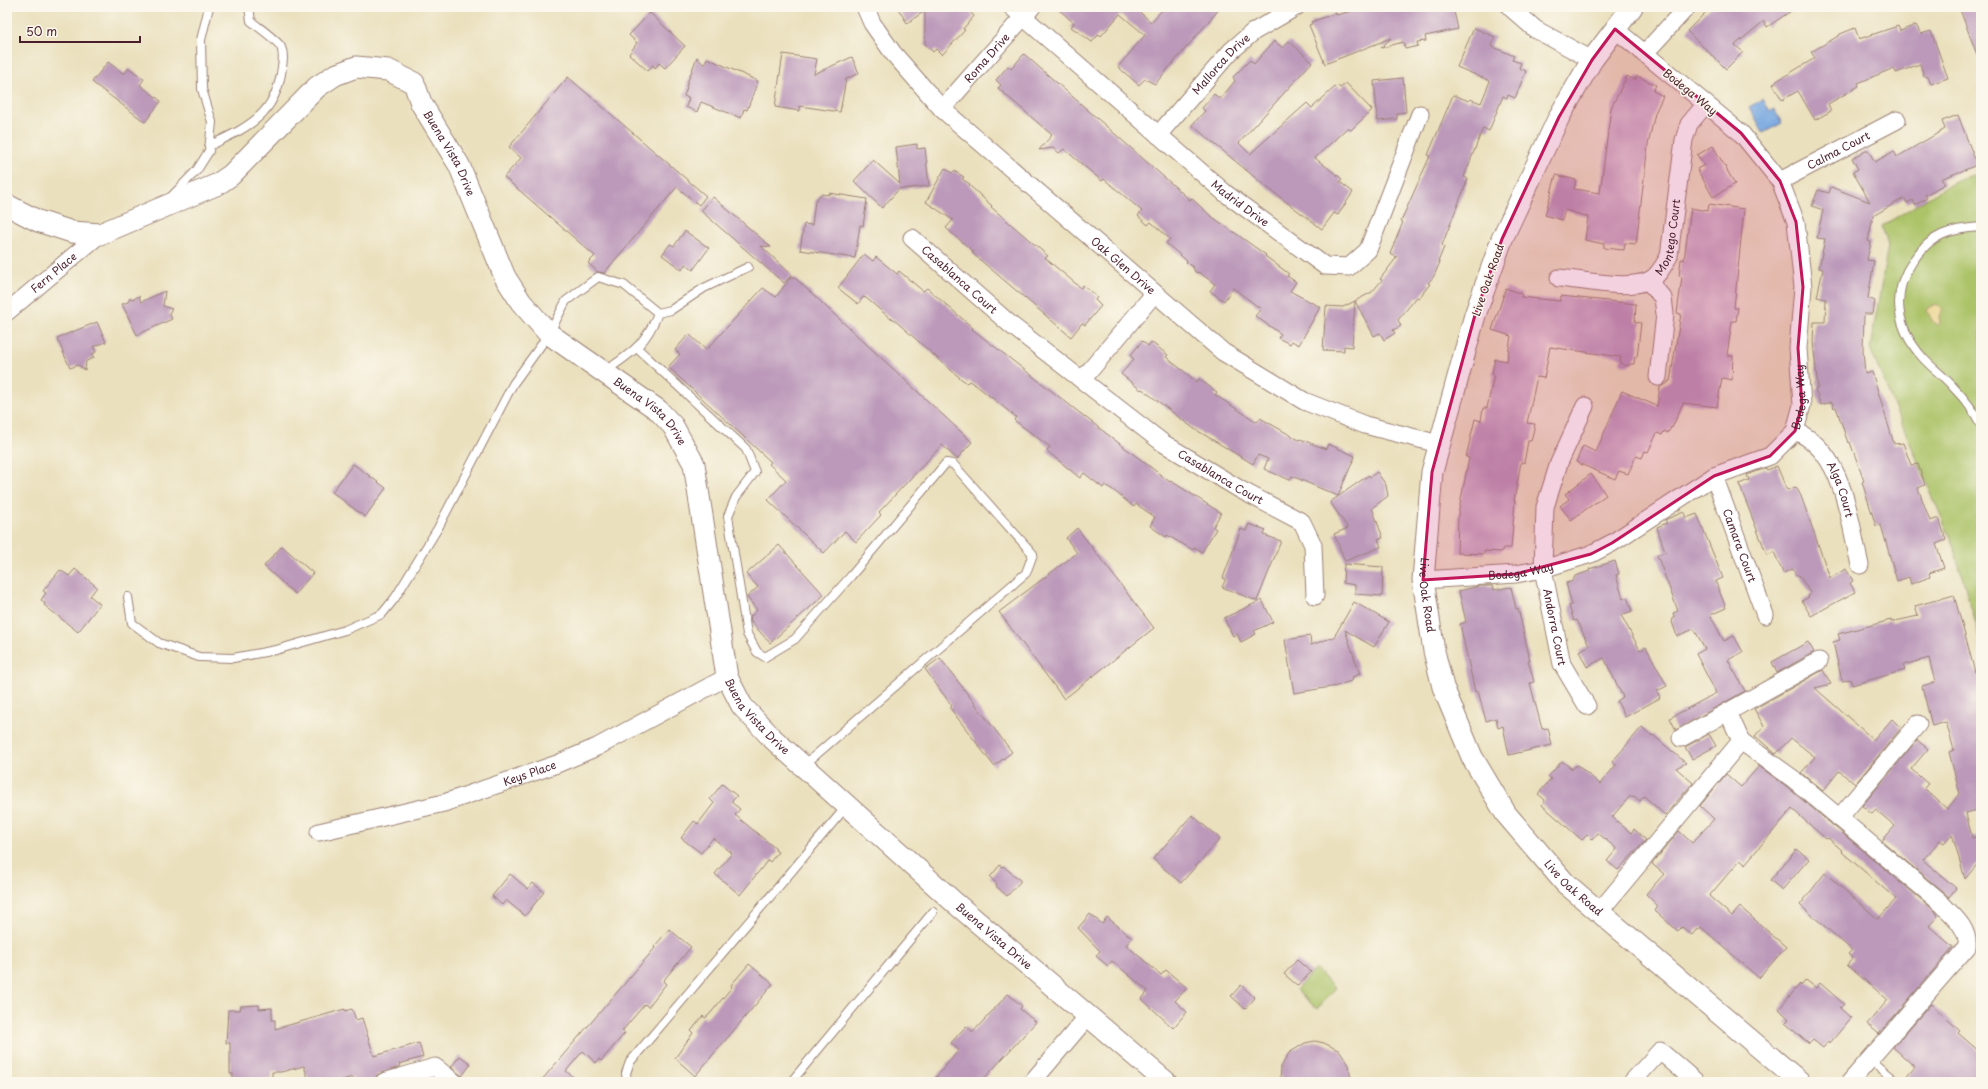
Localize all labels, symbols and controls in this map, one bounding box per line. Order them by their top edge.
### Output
scale bar [20,18,140,44]
text: 50 m [26,22,57,40]
street label: Roma Drive [960,29,1014,86]
street label: Mallorca Drive [1188,29,1254,98]
street label: Bodega Way [1659,64,1721,119]
street label: Buena Vista Drive [419,107,480,199]
street label: Calma Court [1804,126,1873,174]
street label: Madrid Drive [1208,176,1273,231]
street label: Montego Court [1650,197,1684,279]
street label: Oak Glen Drive [1087,233,1160,298]
street label: Casablanca Court [918,241,1002,318]
street label: Live Oak Road [1467,241,1508,318]
street label: Fern Place [27,248,80,297]
street label: Bodega Way [1787,364,1810,432]
street label: Buena Vista Drive [610,372,691,448]
street label: Casablanca Court [1175,445,1267,508]
street label: Alga Court [1823,458,1859,520]
street label: Camara Court [1719,506,1761,585]
street label: Live Oak Road [1415,557,1440,634]
street label: Bodega Way [1487,557,1555,584]
street label: Andorra Court [1539,587,1571,667]
street label: Buena Vista Drive [721,675,794,758]
street label: Keys Place [501,756,559,790]
street label: Live Oak Road [1541,856,1607,920]
street label: Buena Vista Drive [952,898,1036,973]

